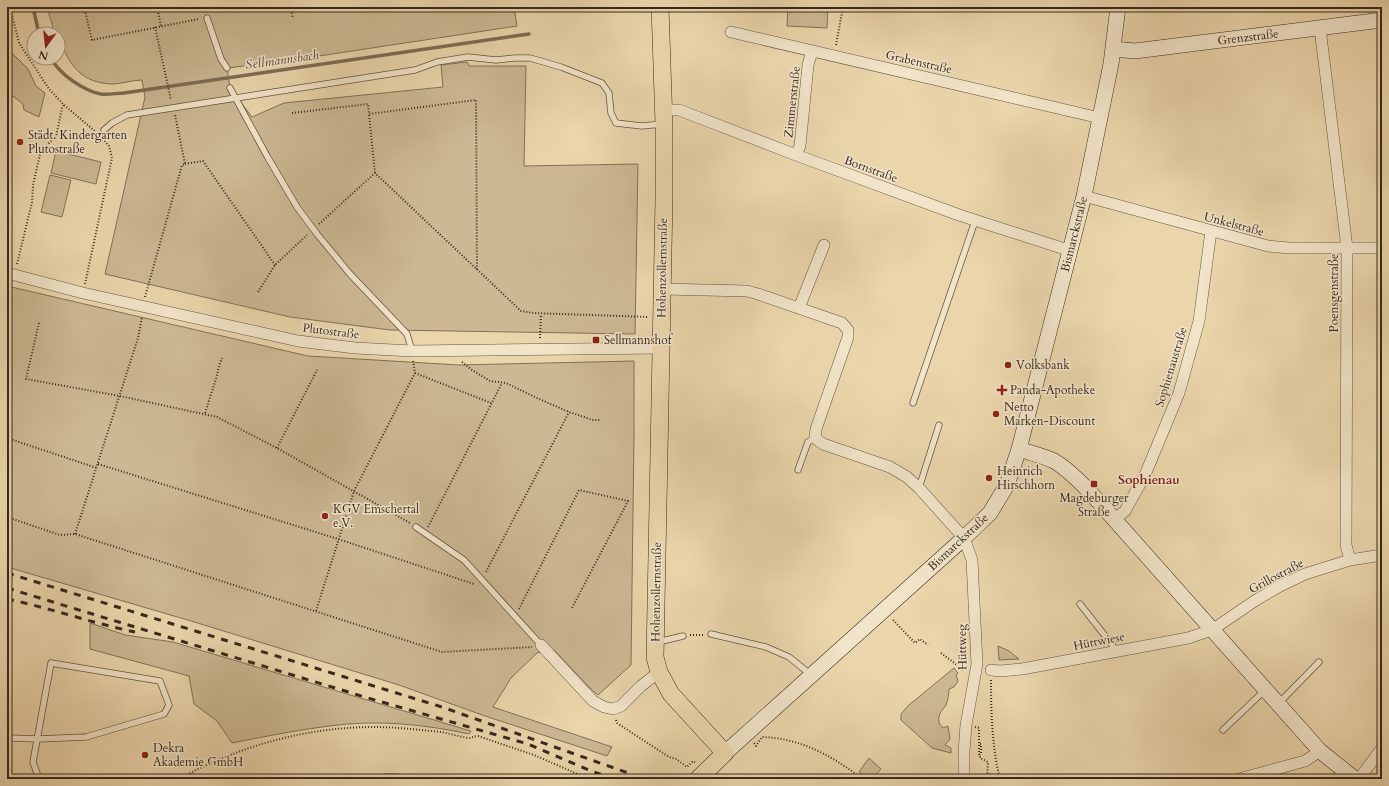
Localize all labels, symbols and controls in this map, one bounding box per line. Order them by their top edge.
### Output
street label: Grenzstraße [1217,25,1279,49]
north arrow [26,26,66,66]
water label: Sellmannsbach [244,46,321,74]
text: N [37,47,50,64]
street label: Grabenstraße [884,47,954,77]
street label: Zimmerstraße [780,65,804,139]
place label: Städt. Kindergarten Plutostraße [28,127,127,157]
marker: Städt. Kindergarten Plutostraße [15,137,25,147]
street label: Bornstraße [842,152,900,186]
street label: Bismarckstraße [1057,195,1091,273]
street label: Unkelstraße [1202,208,1266,240]
street label: Hohenzollernstraße [653,218,671,318]
street label: Poensgenstraße [1326,254,1342,332]
street label: Plutostraße [302,320,360,342]
street label: Sophienaustraße [1151,325,1191,409]
place label: Sellmannshof [604,332,674,348]
marker: Sellmannshof [591,335,601,345]
place label: Volksbank [1016,357,1070,373]
marker: Volksbank [1003,360,1013,370]
place label: Panda-Apotheke [1010,382,1095,398]
marker: Panda-Apotheke [997,385,1007,395]
place label: Netto Marken-Discount [1004,399,1095,429]
marker: Netto Marken-Discount [991,409,1001,419]
place label: Heinrich Hirschhorn [997,463,1055,493]
district label: Sophienau [1118,471,1180,489]
marker: Heinrich Hirschhorn [984,473,994,483]
marker: Magdeburger Straße [1089,479,1099,489]
place label: Magdeburger Straße [1059,490,1129,520]
place label: KGV Emschertal e.V. [333,501,419,531]
street label: Bismarckstraße [924,510,992,574]
marker: KGV Emschertal e.V. [320,511,330,521]
street label: Hohenzollernstraße [647,542,665,642]
street label: Grillostraße [1246,555,1306,597]
street label: Hüttweg [954,624,970,670]
street label: Hüttwiese [1072,628,1126,654]
place label: Dekra Akademie GmbH [153,740,243,770]
marker: Dekra Akademie GmbH [140,750,150,760]

